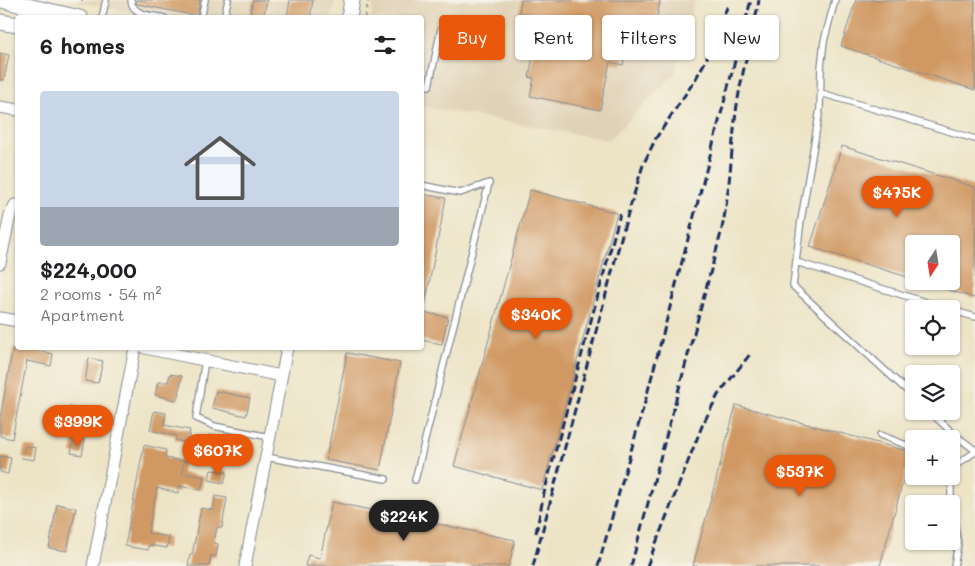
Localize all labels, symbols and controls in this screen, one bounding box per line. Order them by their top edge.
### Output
chip: Buy [439,15,505,60]
chip: Rent [515,15,592,60]
chip: Filters [602,15,695,60]
chip: New [705,15,779,60]
icon: filters [371,31,399,59]
text: 6 homes [40,32,125,59]
icon: home [175,123,265,213]
pin: $475K [862,176,932,218]
text: $475K [873,181,921,202]
north arrow [905,235,960,290]
map controls [905,235,960,550]
text: $224,000 [40,256,137,283]
text: 2 rooms · 54 m² [40,283,161,304]
pin: $340K [501,298,571,340]
button: locate [905,300,960,355]
text: $340K [511,303,561,324]
text: Apartment [40,304,125,325]
button: layers [905,365,960,420]
pin: $399K [43,404,113,447]
text: $399K [53,410,103,431]
button: + [905,430,960,485]
pin: $607K [183,434,253,476]
text: $607K [193,439,243,460]
pin: $537K [765,454,835,497]
text: $537K [776,460,824,481]
button: − [905,495,960,550]
pin: $224K [369,500,439,542]
text: $224K [380,505,428,526]

